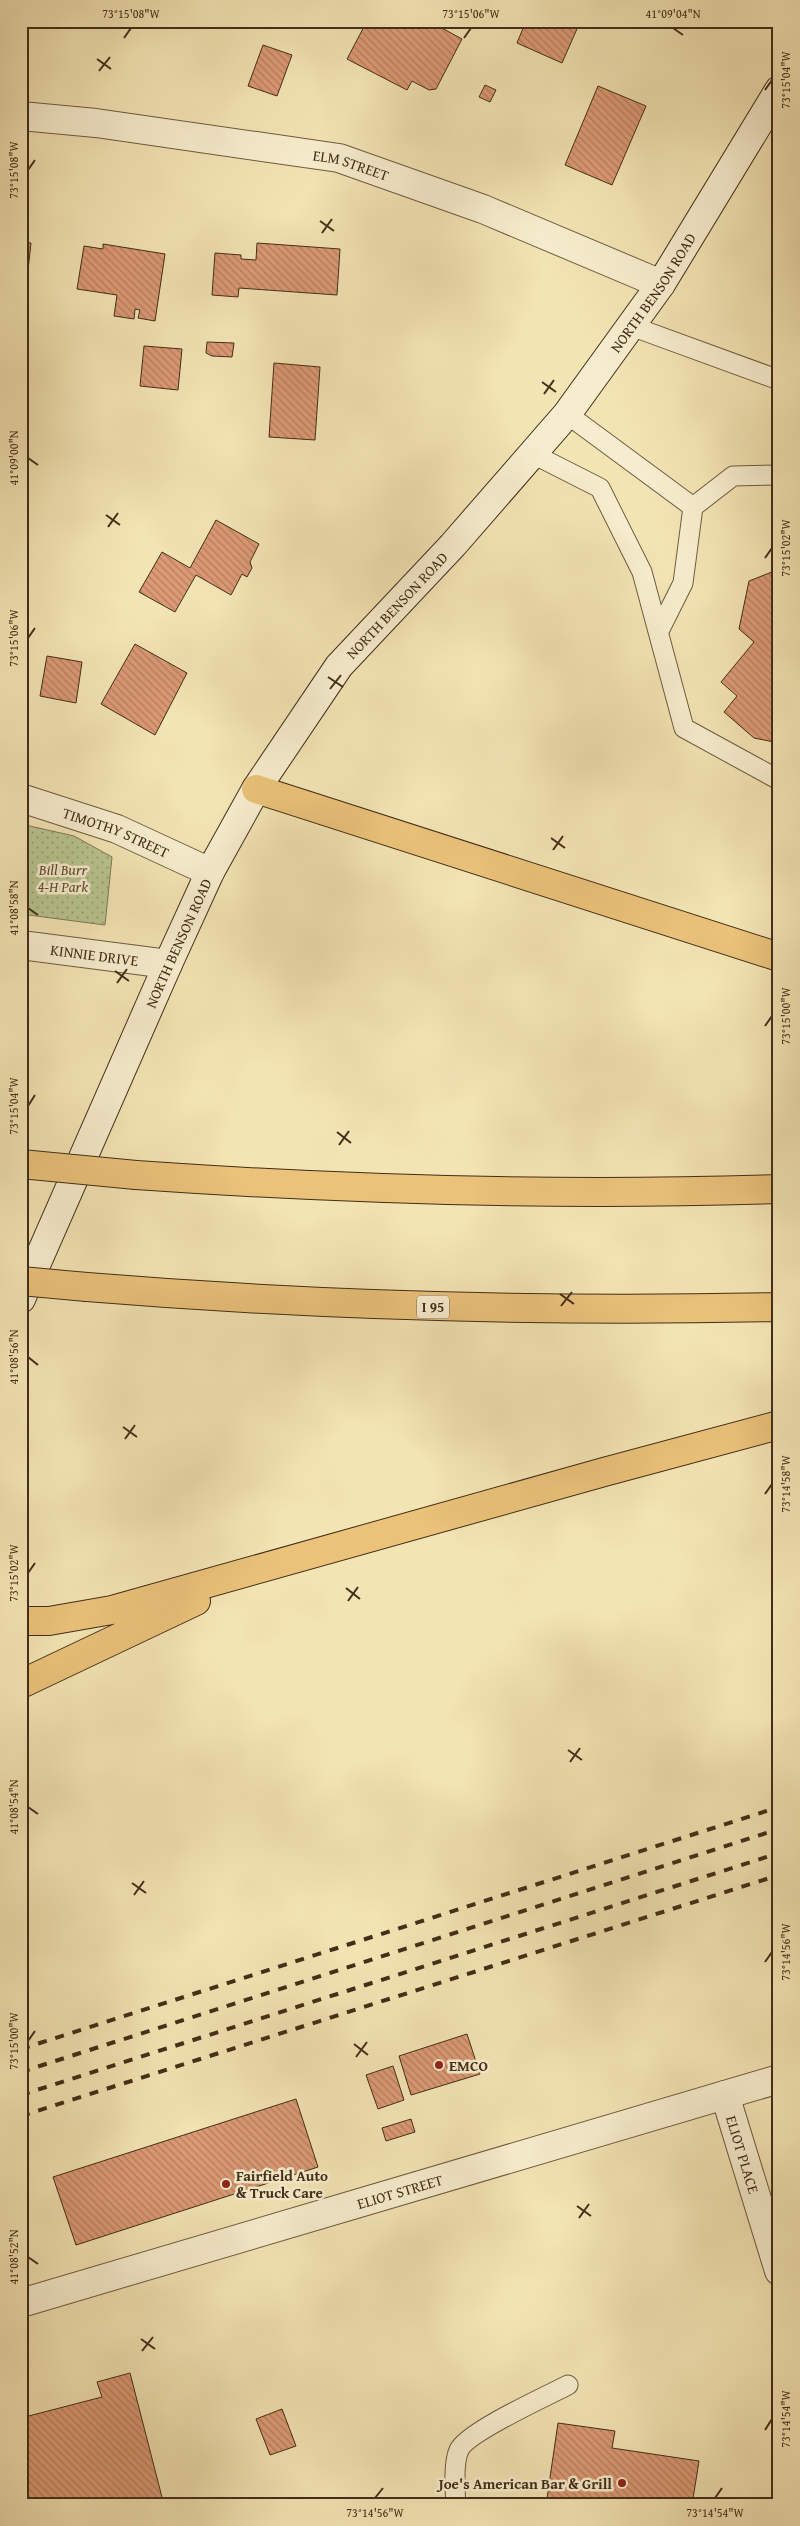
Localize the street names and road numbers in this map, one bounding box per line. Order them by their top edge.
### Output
street label: ELM STREET [312,144,392,186]
street label: NORTH BENSON ROAD [605,229,700,356]
street label: NORTH BENSON ROAD [341,547,452,663]
street label: TIMOTHY STREET [60,802,173,863]
street label: NORTH BENSON ROAD [140,875,216,1011]
street label: KINNIE DRIVE [49,938,140,971]
road number: I 95 [417,1295,449,1318]
street label: ELIOT PLACE [721,2113,765,2196]
street label: ELIOT STREET [354,2168,446,2214]

